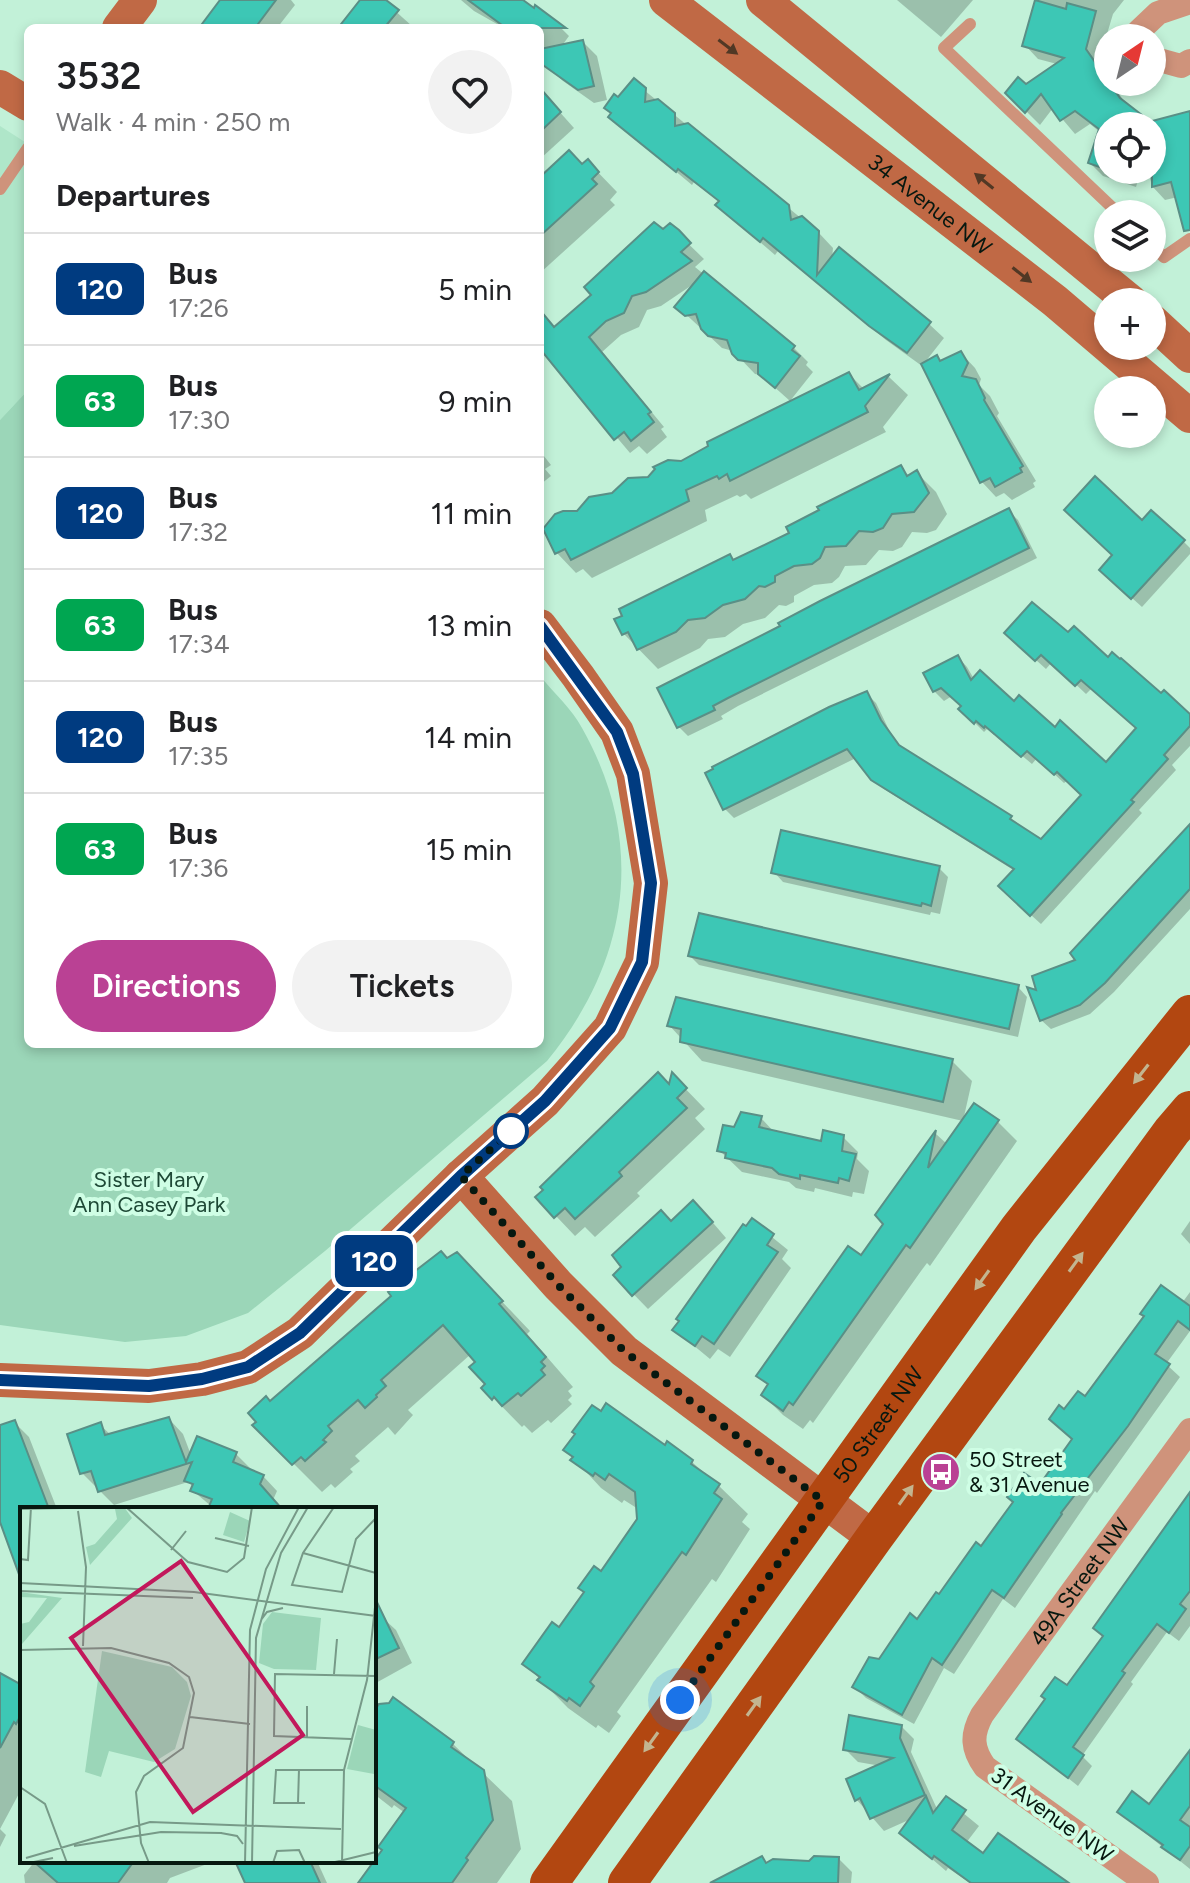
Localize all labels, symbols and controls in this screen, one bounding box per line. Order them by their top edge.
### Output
north arrow [1094,24,1166,96]
map controls [1094,24,1166,448]
one-way arrow [718,39,738,55]
button: heart [428,50,512,134]
text: 3532 [56,53,142,99]
text: Walk · 4 min · 250 m [56,106,290,138]
button: locate [1094,112,1166,184]
street label: 34 Avenue NW [863,148,997,261]
one-way arrow [975,173,995,190]
text: Departures [56,177,210,214]
button: layers [1094,200,1166,272]
text: Bus [168,255,217,292]
one-way arrow [1012,267,1032,283]
text: 5 min [438,271,512,308]
text: 120 [77,272,123,306]
button: + [1094,288,1166,360]
text: 17:26 [168,292,229,324]
text: Bus [168,367,217,404]
button: − [1094,376,1166,448]
text: 9 min [438,383,512,420]
text: 63 [84,384,116,418]
text: 17:30 [168,404,230,436]
text: Bus [168,479,217,516]
text: 11 min [431,495,512,532]
text: 120 [77,496,123,530]
text: 17:32 [168,516,228,548]
text: Bus [168,591,217,628]
text: 13 min [427,607,512,644]
text: 63 [84,608,116,642]
text: 17:34 [168,628,230,660]
text: Bus [168,703,217,740]
text: 14 min [424,719,512,756]
text: 120 [77,720,123,754]
text: 17:35 [168,740,228,772]
text: Bus [168,815,217,852]
text: 15 min [426,831,512,868]
text: 63 [84,832,116,866]
text: 17:36 [168,852,228,884]
button: Directions [56,940,276,1032]
button: Tickets [292,940,512,1032]
one-way arrow [1133,1064,1149,1084]
unlabelled marker [494,1114,528,1148]
park label: Sister Mary Ann Casey Park [73,1166,226,1218]
line badge: 120 [328,1235,420,1287]
text: 120 [351,1244,397,1278]
one-way arrow [1068,1252,1083,1273]
one-way arrow [975,1270,990,1291]
street label: 50 Street NW [827,1361,929,1488]
place label: 50 Street & 31 Avenue [969,1446,1090,1498]
bus stop icon: 50 Street & 31 Avenue [920,1451,962,1493]
one-way arrow [898,1484,913,1505]
inset map [20,1507,376,1863]
street label: 49A Street NW [1024,1513,1135,1651]
your location [660,1680,700,1720]
one-way arrow [746,1695,761,1716]
one-way arrow [644,1731,659,1752]
street label: 31 Avenue NW [986,1762,1118,1868]

